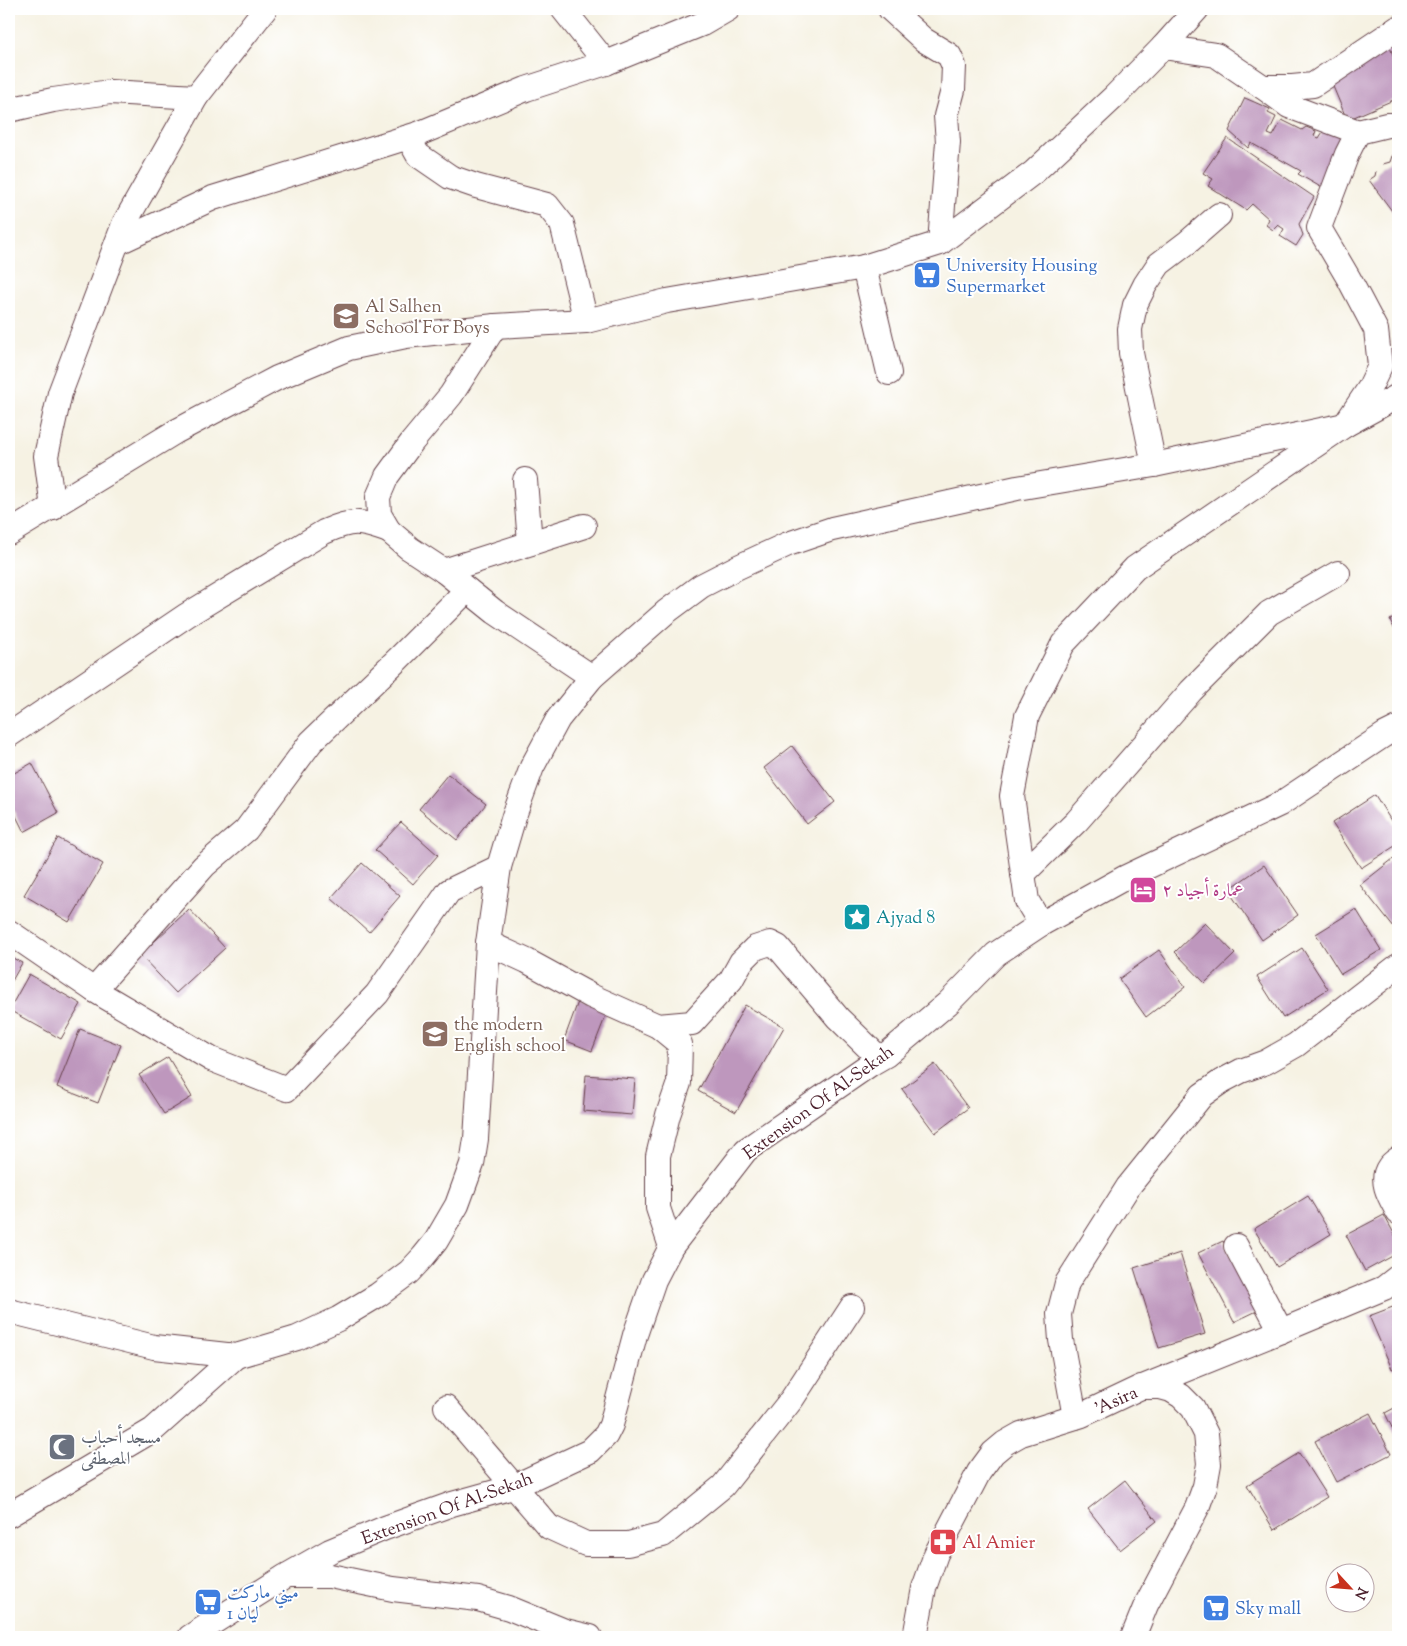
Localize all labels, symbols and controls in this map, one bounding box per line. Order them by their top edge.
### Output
place label: University Housing Supermarket [946,254,1098,301]
supermarket icon: University Housing Supermarket [912,260,942,290]
place label: Al Salhen School For Boys [365,295,489,342]
school or university icon: Al Salhen School For Boys [331,301,361,331]
hotel icon: عمارة أجياد ٢ [1128,875,1158,905]
place label: عمارة أجياد ٢ [1162,877,1243,905]
place icon: Ajyad 8 [842,902,872,932]
place label: Ajyad 8 [876,906,935,932]
place label: the modern English school [454,1013,566,1060]
school or university icon: the modern English school [420,1019,450,1049]
street label: Extension Of Al-Sekah [738,1040,900,1167]
street label: 'Asira [1091,1381,1142,1423]
place label: مسجد أحباب المصطفى [81,1424,161,1473]
mosque icon: مسجد أحباب المصطفى [47,1432,77,1462]
street label: Extension Of Al-Sekah [358,1467,537,1553]
pharmacy icon: Al Amier [928,1527,958,1557]
place label: Al Amier [962,1531,1035,1557]
north arrow [1324,1564,1374,1614]
place label: ميني ماركت ليان 1 [227,1581,299,1628]
text: N [1348,1583,1371,1602]
supermarket icon: ميني ماركت ليان 1 [193,1587,223,1617]
supermarket icon: Sky mall [1201,1593,1231,1623]
place label: Sky mall [1235,1597,1301,1623]

